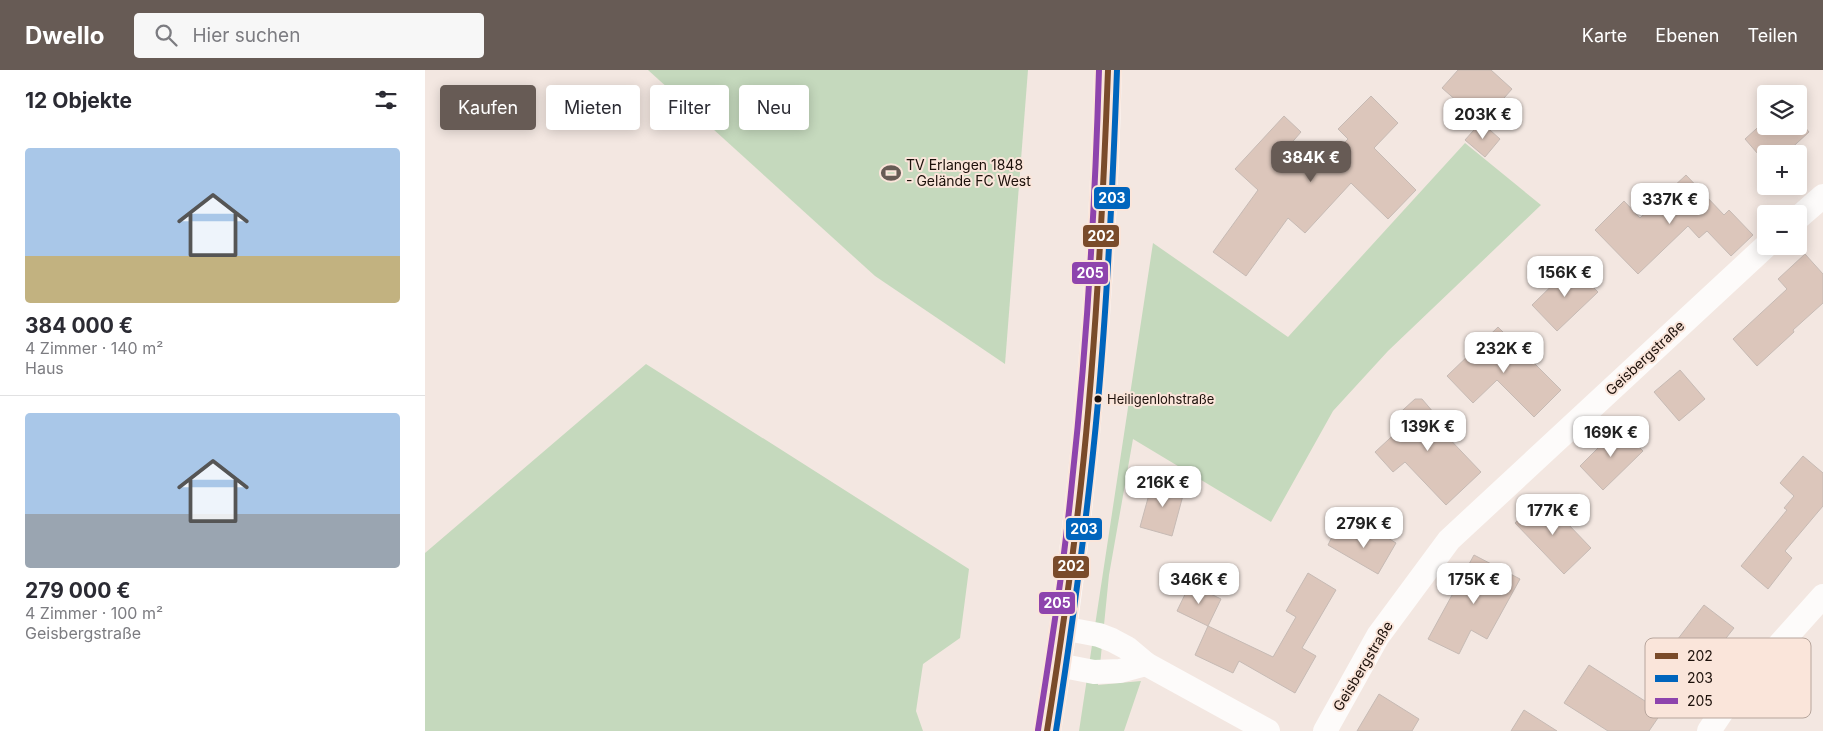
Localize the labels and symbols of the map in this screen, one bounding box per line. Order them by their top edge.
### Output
pin: 203K € [1442,98,1524,140]
pin: 384K € [1270,140,1352,183]
place label: TV Erlangen 1848 - Gelände FC West [906,156,1031,189]
sports icon: TV Erlangen 1848 - Gelände FC West [880,162,902,184]
pin: 337K € [1629,182,1711,225]
line badge: 203 [1093,186,1131,210]
text: 203 [1098,189,1126,206]
line badge: 202 [1082,224,1120,248]
text: 202 [1087,227,1115,244]
pin: 156K € [1524,256,1606,298]
line badge: 205 [1071,261,1109,285]
text: 205 [1076,264,1104,281]
street label: Geisbergstraße [1602,317,1688,399]
pin: 232K € [1463,332,1545,374]
place label: Heiligenlohstraße [1107,391,1214,407]
marker: Heiligenlohstraße [1093,394,1103,404]
pin: 139K € [1387,410,1469,452]
pin: 169K € [1570,416,1652,458]
pin: 216K € [1122,466,1204,508]
pin: 177K € [1512,494,1594,536]
pin: 279K € [1323,506,1405,549]
line badge: 203 [1065,517,1103,541]
text: 203 [1070,520,1098,537]
line badge: 202 [1052,555,1090,579]
text: 202 [1057,557,1085,574]
pin: 346K € [1158,562,1240,605]
pin: 175K € [1433,562,1515,605]
line badge: 205 [1038,591,1076,615]
text: 205 [1043,594,1071,611]
street label: Geisbergstraße [1329,618,1396,714]
legend [1645,638,1811,718]
text: 202 [1687,647,1713,664]
text: 203 [1687,669,1713,686]
text: 205 [1687,692,1713,709]

